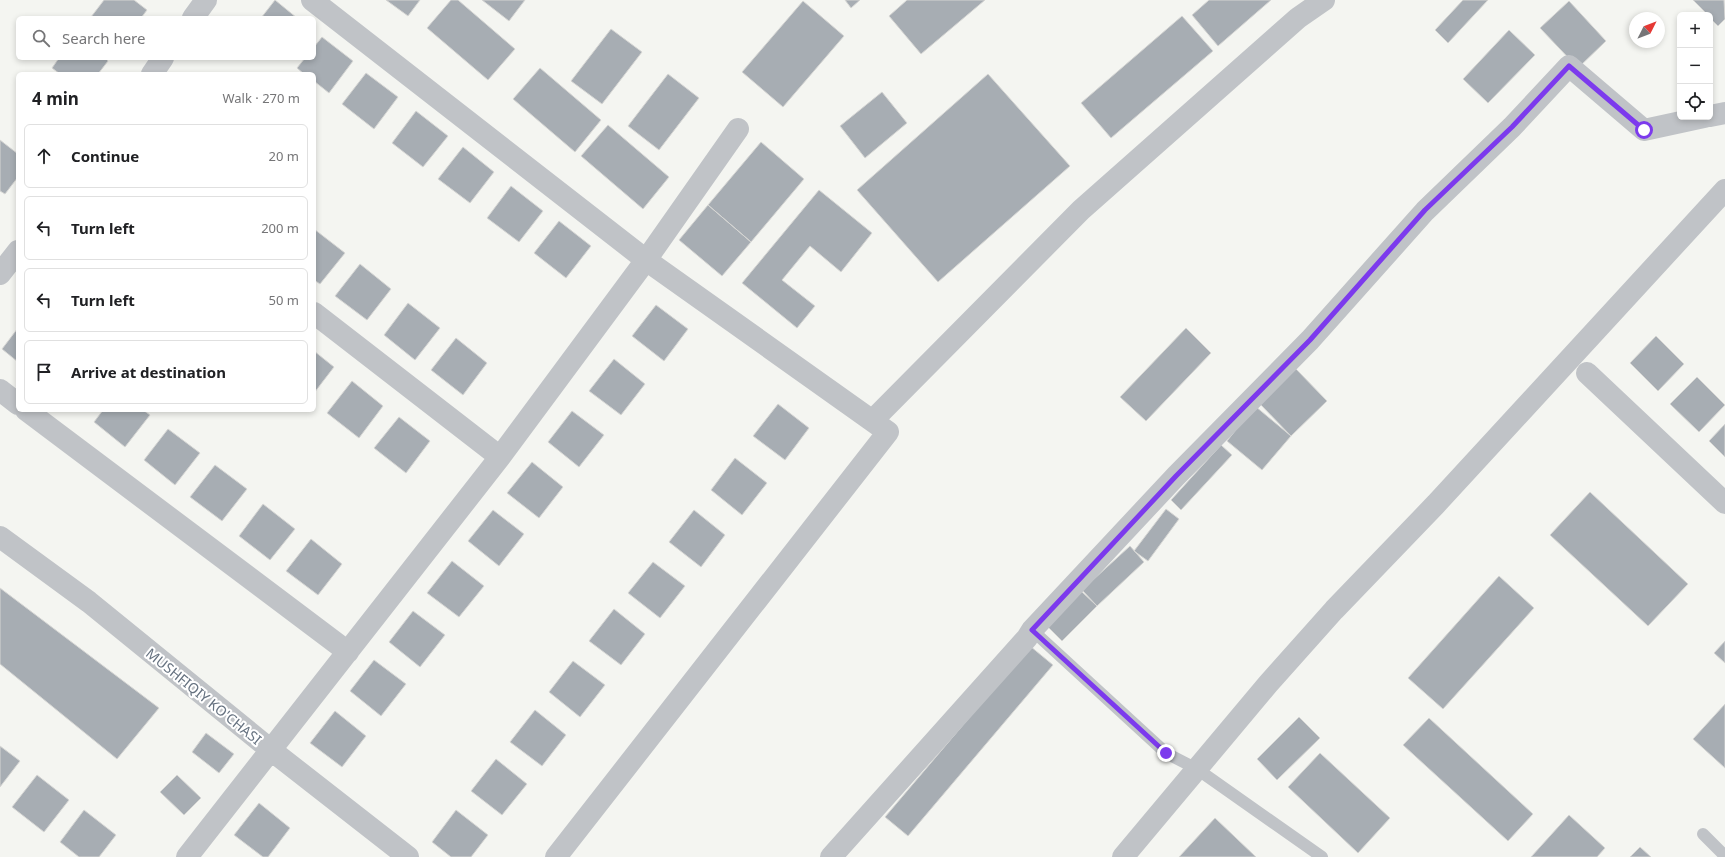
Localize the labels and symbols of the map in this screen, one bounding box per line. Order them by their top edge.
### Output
north arrow [1629,12,1665,48]
route start [1635,121,1653,139]
street label: MUSHFIQIY KO'CHASI [142,644,266,749]
route end [1157,744,1175,762]

